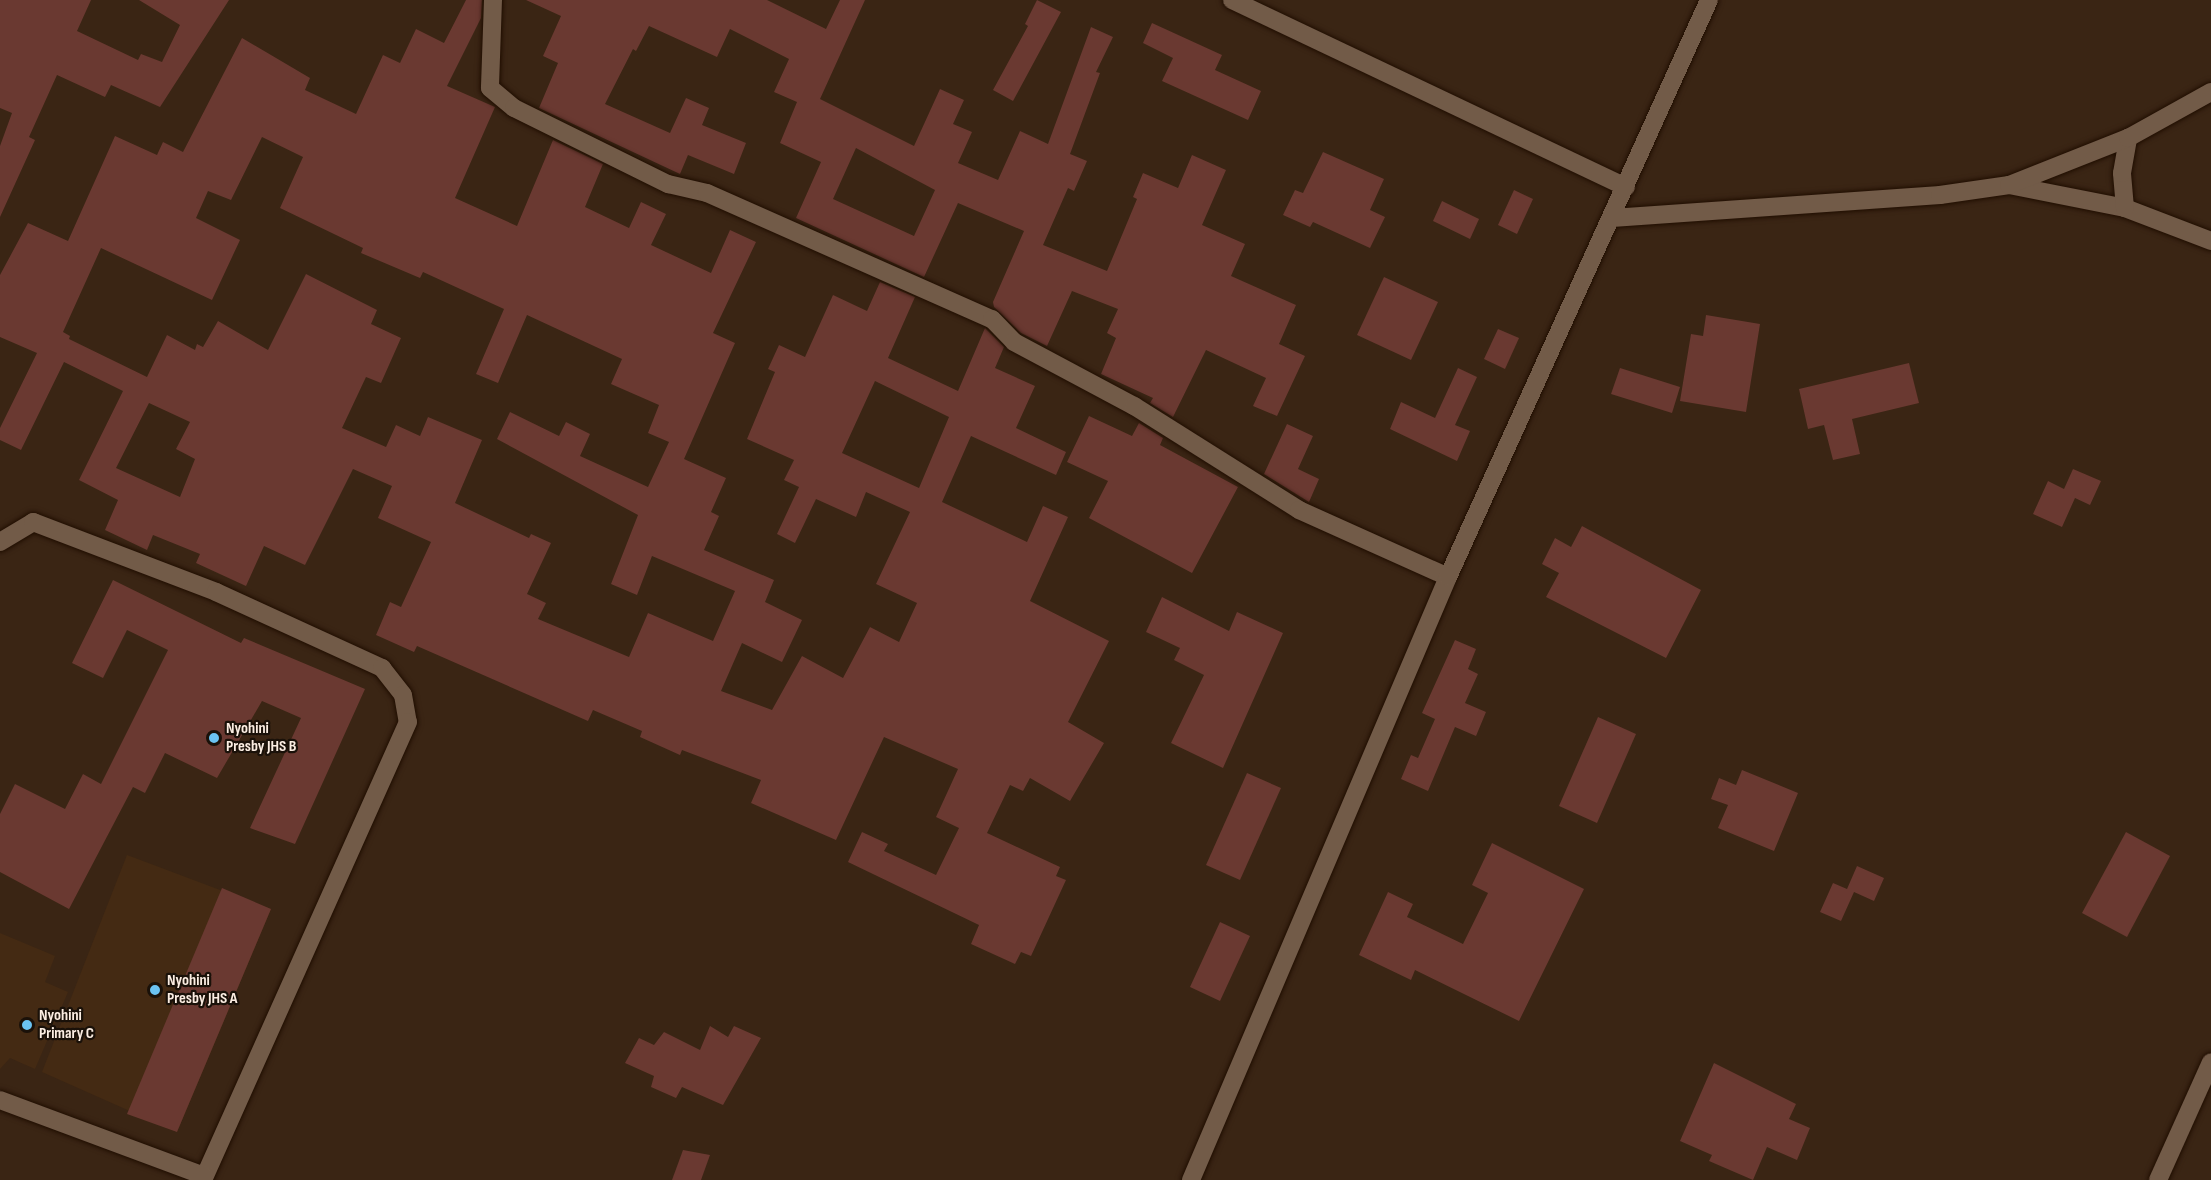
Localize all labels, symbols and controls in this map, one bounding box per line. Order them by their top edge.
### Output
place label: Nyohini Presby JHS B [226,719,296,757]
marker: Nyohini Presby JHS B [207,731,221,745]
place label: Nyohini Presby JHS A [167,971,237,1009]
marker: Nyohini Presby JHS A [148,983,162,997]
place label: Nyohini Primary C [39,1006,94,1044]
marker: Nyohini Primary C [20,1018,34,1032]

